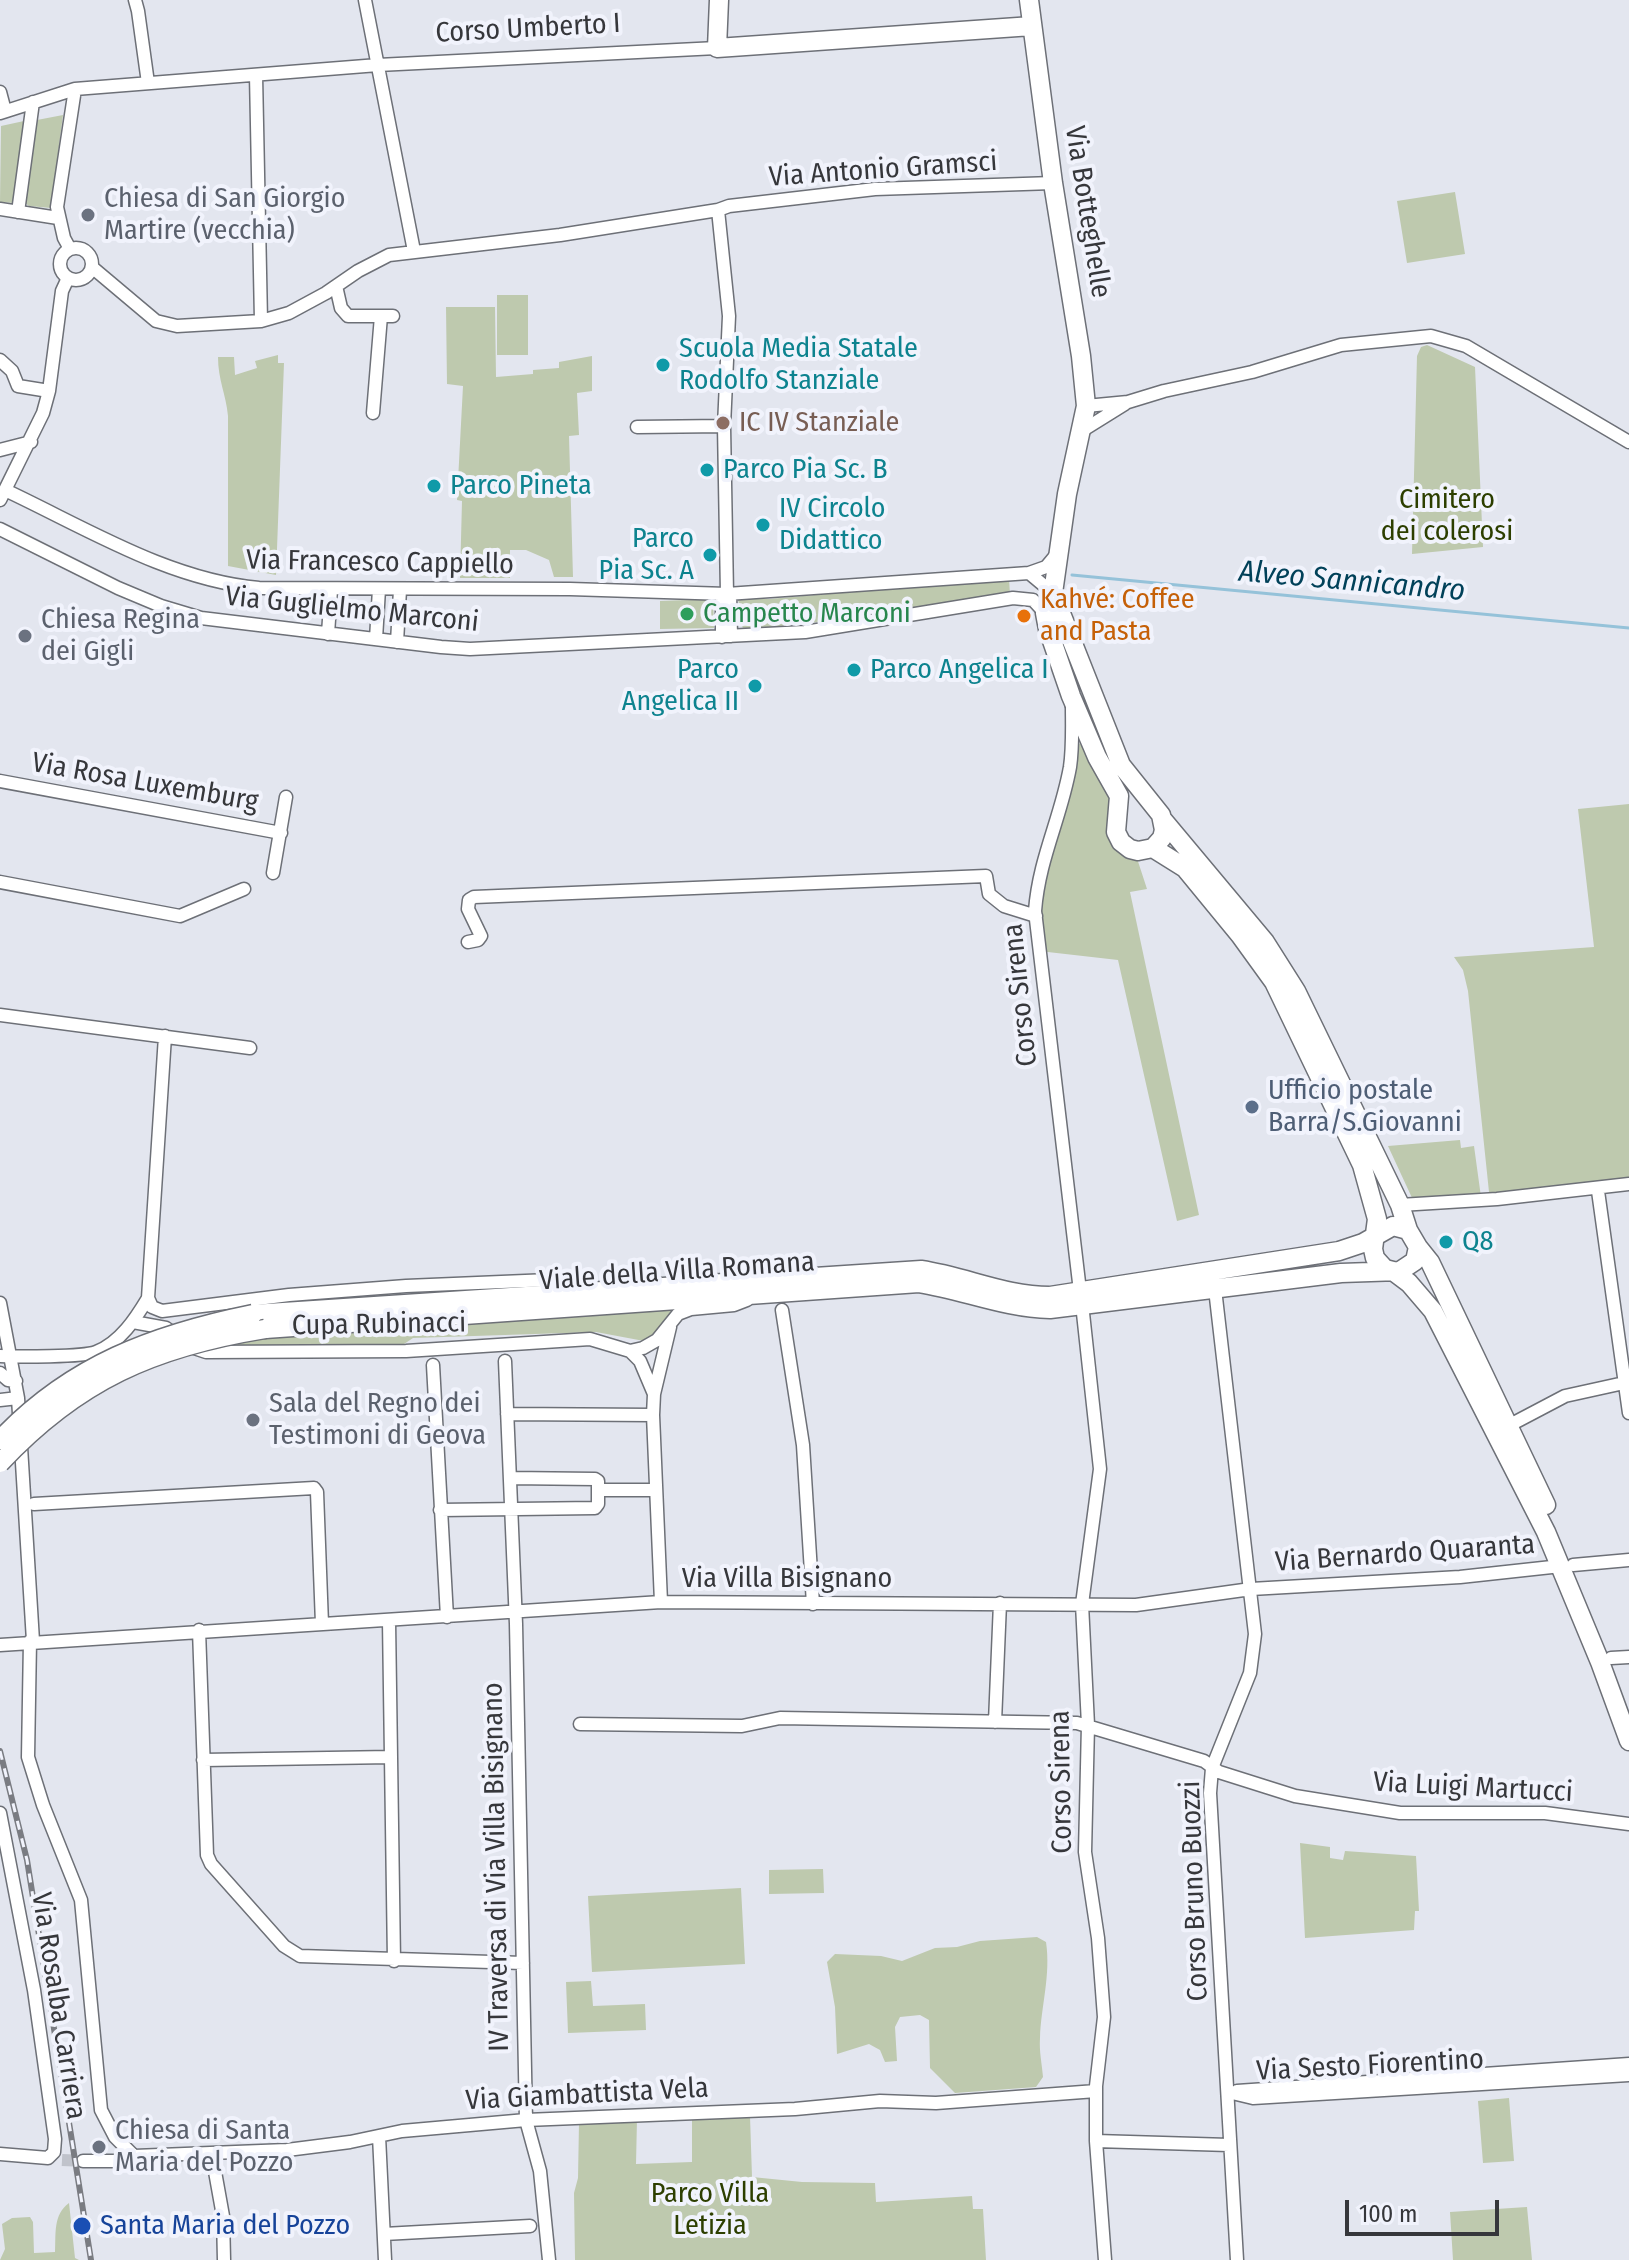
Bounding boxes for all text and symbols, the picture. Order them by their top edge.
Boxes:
street label: Corso Umberto I [435,7,621,51]
street label: Via Botteghelle [1057,124,1117,300]
street label: Via Antonio Gramsci [768,145,998,195]
place label: Chiesa di San Giorgio Martire (vecchia) [104,182,345,248]
marker: Chiesa di San Giorgio Martire (vecchia) [79,206,97,224]
place label: Scuola Media Statale Rodolfo Stanziale [679,332,918,398]
marker: Scuola Media Statale Rodolfo Stanziale [654,356,672,374]
place label: IC IV Stanziale [739,406,899,440]
marker: IC IV Stanziale [714,414,732,432]
place label: Parco Pia Sc. B [723,453,888,487]
marker: Parco Pia Sc. B [698,461,716,479]
place label: Parco Pineta [450,469,592,503]
marker: Parco Pineta [425,477,443,495]
park label: Cimitero dei colerosi [1381,483,1513,549]
place label: IV Circolo Didattico [779,492,886,558]
marker: IV Circolo Didattico [754,516,772,534]
place label: Parco Pia Sc. A [599,522,694,588]
street label: Via Francesco Cappiello [246,544,514,582]
marker: Parco Pia Sc. A [701,546,719,564]
water label: Alveo Sannicandro [1237,554,1467,610]
street label: Via Guglielmo Marconi [224,580,480,640]
place label: Kahvé: Coffee and Pasta [1040,583,1195,649]
place label: Campetto Marconi [703,597,911,631]
place label: Chiesa Regina dei Gigli [41,603,200,669]
marker: Campetto Marconi [678,605,696,623]
marker: Kahvé: Coffee and Pasta [1015,607,1033,625]
marker: Chiesa Regina dei Gigli [16,627,34,645]
place label: Parco Angelica II [622,653,739,719]
place label: Parco Angelica I [870,653,1048,687]
marker: Parco Angelica I [845,661,863,679]
marker: Parco Angelica II [746,677,764,695]
street label: Via Rosa Luxemburg [29,747,261,819]
street label: Corso Sirena [997,922,1045,1068]
place label: Ufficio postale Barra/S.Giovanni [1268,1074,1462,1140]
marker: Ufficio postale Barra/S.Giovanni [1243,1098,1261,1116]
place label: Q8 [1462,1225,1494,1259]
marker: Q8 [1437,1233,1455,1251]
street label: Viale della Villa Romana [538,1246,816,1298]
street label: Cupa Rubinacci [292,1307,466,1343]
place label: Sala del Regno dei Testimoni di Geova [269,1387,486,1453]
marker: Sala del Regno dei Testimoni di Geova [244,1411,262,1429]
street label: Via Bernardo Quaranta [1274,1528,1536,1580]
street label: Via Villa Bisignano [682,1562,892,1596]
street label: IV Traversa di Via Villa Bisignano [477,1682,517,2052]
street label: Corso Sirena [1044,1710,1080,1854]
street label: Via Luigi Martucci [1372,1766,1574,1810]
street label: Corso Bruno Buozzi [1174,1780,1216,2002]
street label: Via Rosalba Carriera [23,1890,93,2122]
street label: Via Sesto Fiorentino [1255,2043,1485,2089]
street label: Via Giambattista Vela [465,2072,709,2118]
place label: Chiesa di Santa Maria del Pozzo [115,2114,294,2180]
marker: Chiesa di Santa Maria del Pozzo [90,2138,108,2156]
park label: Parco Villa Letizia [651,2177,769,2243]
scale bar [1349,2184,1503,2234]
text: 100 m [1359,2200,1417,2228]
place label: Santa Maria del Pozzo [100,2209,350,2243]
marker: Santa Maria del Pozzo [71,2215,93,2237]

